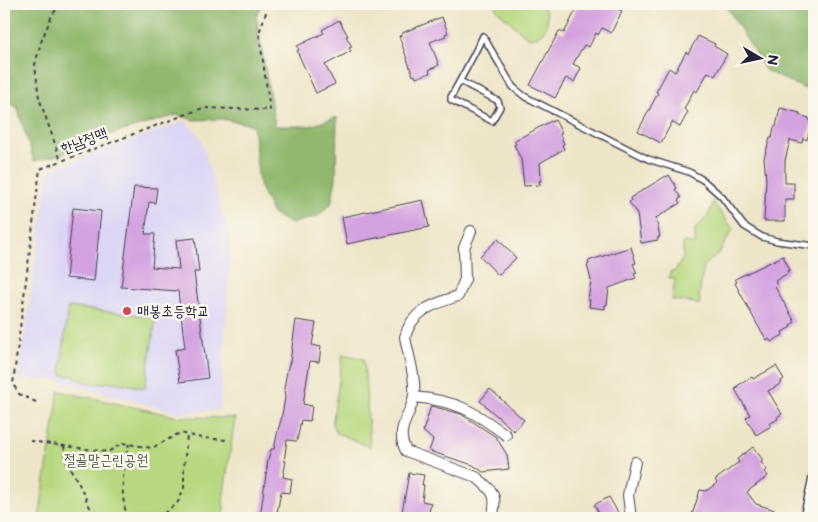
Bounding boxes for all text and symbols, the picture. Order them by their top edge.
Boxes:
north arrow [736,32,786,82]
text: N [763,53,782,66]
street label: 한남정맥 [58,123,110,159]
place label: 매봉초등학교 [137,302,209,321]
marker: 매봉초등학교 [121,305,133,317]
park label: 절골말근린공원 [64,451,148,470]

